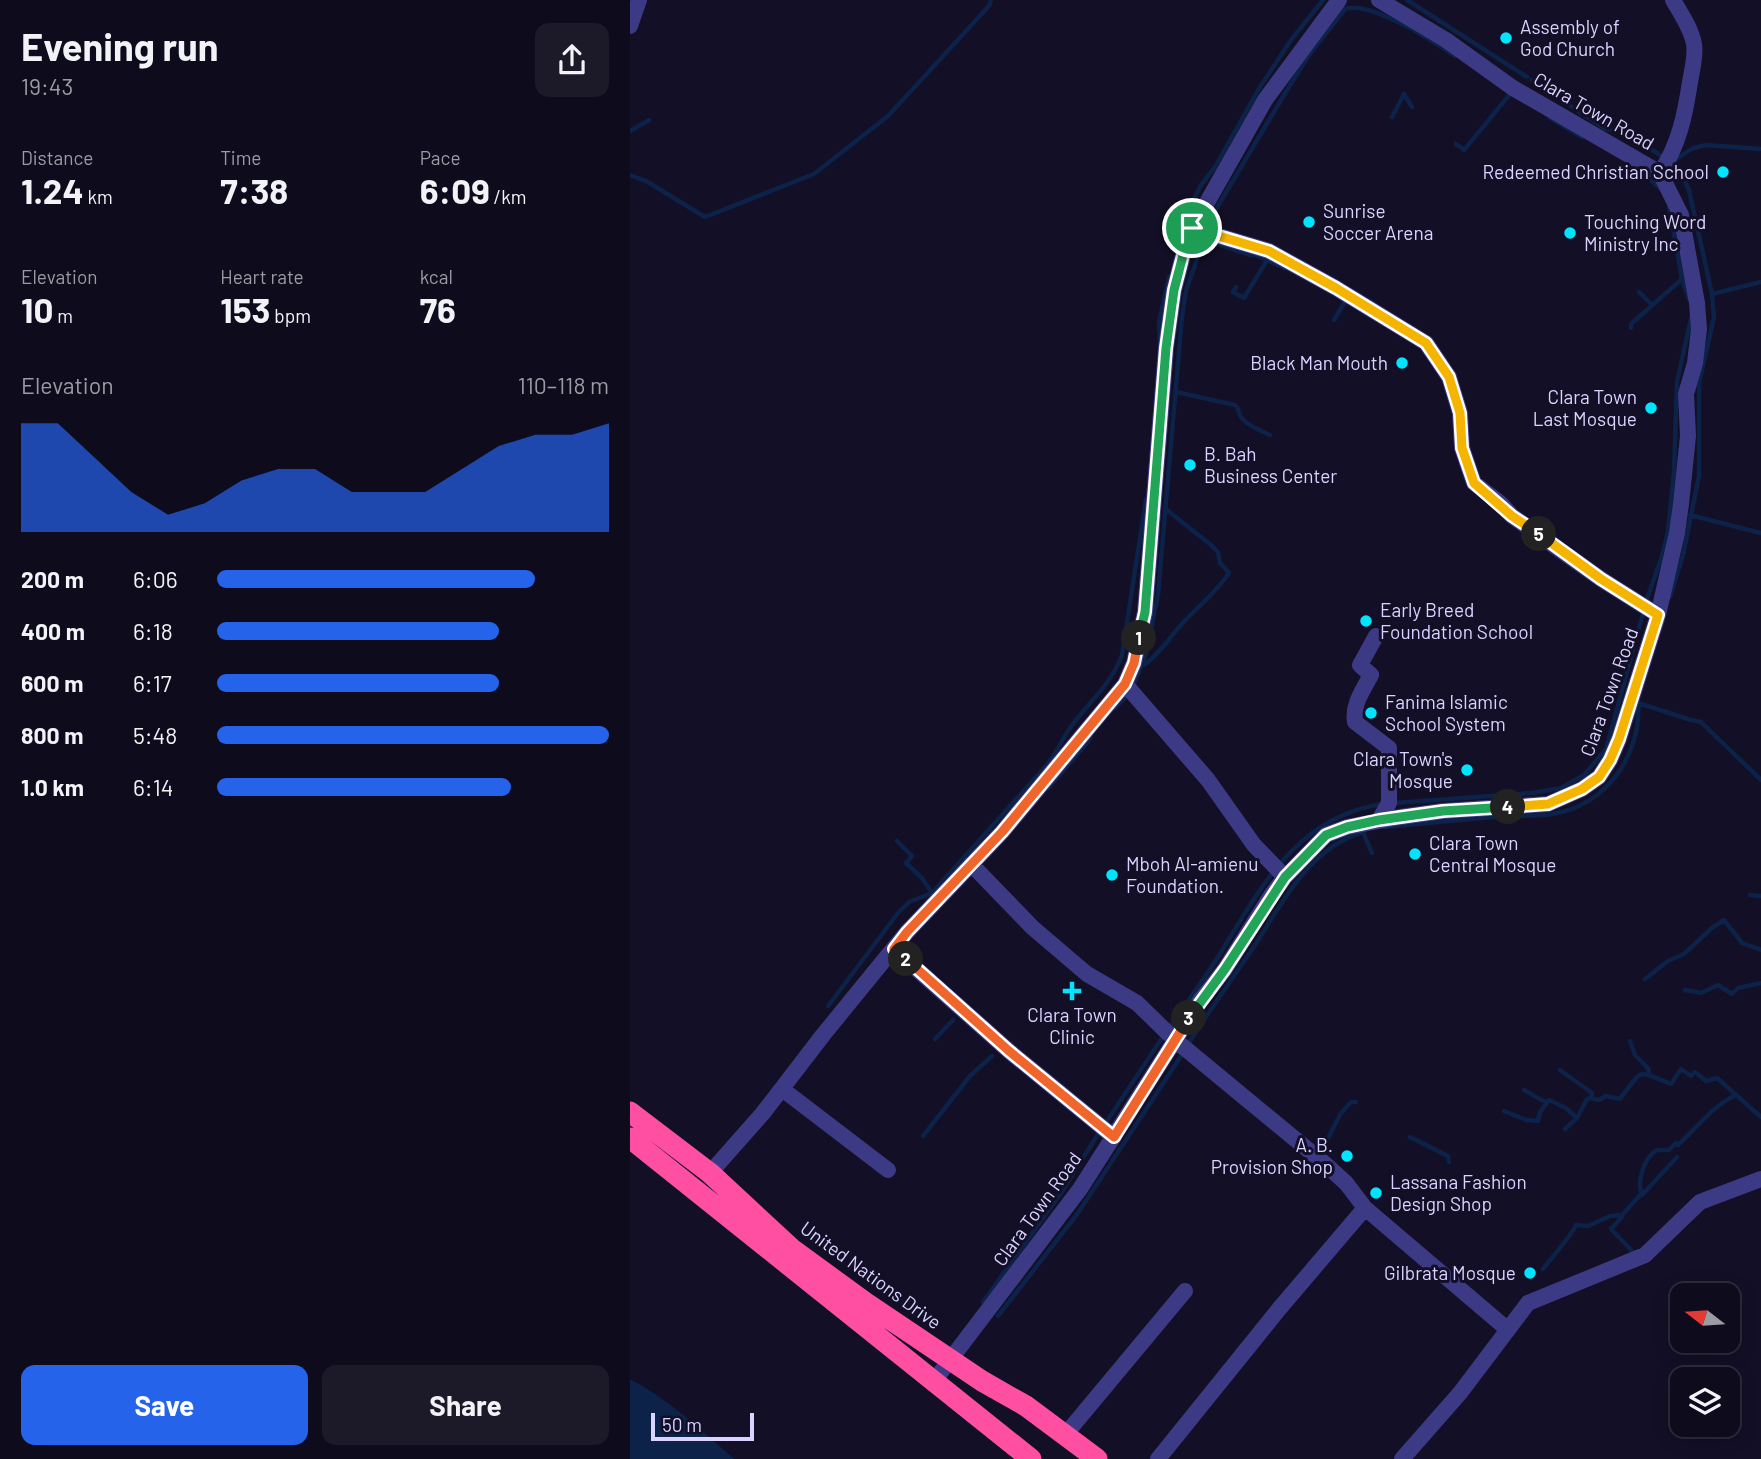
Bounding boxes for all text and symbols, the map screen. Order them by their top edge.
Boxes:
place label: Assembly of God Church [1520,15,1620,60]
text: Evening run [21,23,219,69]
button: share [535,23,609,97]
marker: Assembly of God Church [1498,30,1514,46]
street label: Clara Town Road [1530,67,1659,154]
text: 19:43 [21,72,73,100]
text: Distance [21,146,93,169]
text: Time [220,146,261,169]
text: Pace [420,146,461,169]
place label: Redeemed Christian School [1482,160,1709,183]
marker: Redeemed Christian School [1715,164,1731,180]
text: 1.24 [21,169,84,211]
text: 7:38 [220,169,288,211]
text: 6:09 [420,169,490,211]
text: km [84,185,113,208]
text: /km [490,185,526,208]
pin [1162,198,1222,258]
place label: Sunrise Soccer Arena [1323,199,1433,244]
icon: arrive [1173,209,1211,247]
place label: Touching Word Ministry Inc [1584,210,1707,255]
marker: Sunrise Soccer Arena [1301,214,1317,230]
marker: Touching Word Ministry Inc [1562,225,1578,241]
text: Elevation [21,265,98,288]
text: Heart rate [220,265,304,288]
text: kcal [420,265,453,288]
text: 10 [21,288,53,330]
text: 153 [220,288,270,330]
text: 76 [420,288,456,330]
text: m [53,304,73,327]
text: bpm [270,304,311,327]
place label: Black Man Mouth [1250,351,1388,374]
marker: Black Man Mouth [1394,355,1410,371]
text: Elevation [21,371,114,399]
text: 110–118 m [518,371,609,399]
place label: Clara Town Last Mosque [1533,385,1637,430]
marker: Clara Town Last Mosque [1643,400,1659,416]
place label: B. Bah Business Center [1204,442,1337,487]
marker: B. Bah Business Center [1182,457,1198,473]
pin: 5 [1522,516,1556,552]
text: 5 [1533,522,1544,545]
text: 200 m [21,565,84,593]
text: 6:06 [133,565,177,593]
place label: Early Breed Foundation School [1380,598,1533,643]
marker: Early Breed Foundation School [1358,613,1374,629]
text: 400 m [21,617,85,645]
text: 6:18 [133,617,173,645]
pin: 1 [1121,620,1156,656]
street label: Clara Town Road [1575,624,1642,759]
text: 1 [1135,626,1142,649]
text: 600 m [21,669,83,697]
text: 6:17 [133,669,172,697]
place label: Fanima Islamic School System [1385,690,1508,735]
marker: Fanima Islamic School System [1363,705,1379,721]
text: 800 m [21,721,83,749]
text: 5:48 [133,721,177,749]
place label: Clara Town's Mosque [1353,747,1453,792]
marker: Clara Town's Mosque [1459,762,1475,778]
text: 1.0 km [21,773,84,801]
text: 6:14 [133,773,173,801]
pin: 4 [1490,790,1526,824]
text: 4 [1502,795,1513,818]
place label: Clara Town Central Mosque [1429,831,1556,876]
marker: Clara Town Central Mosque [1407,846,1423,862]
place label: Mboh Al-amienu Foundation. [1126,852,1258,897]
marker: Mboh Al-amienu Foundation. [1104,867,1120,883]
pin: 2 [888,942,924,976]
text: 2 [900,947,911,970]
marker: Clara Town Clinic [1062,981,1082,1001]
pin: 3 [1172,1000,1206,1036]
place label: Clara Town Clinic [1027,1003,1117,1048]
text: 3 [1183,1006,1194,1029]
place label: A. B. Provision Shop [1211,1133,1333,1178]
street label: Clara Town Road [988,1147,1086,1270]
marker: A. B. Provision Shop [1339,1148,1355,1164]
place label: Lassana Fashion Design Shop [1390,1170,1527,1215]
marker: Lassana Fashion Design Shop [1368,1185,1384,1201]
street label: United Nations Drive [796,1216,946,1333]
place label: Gilbrata Mosque [1384,1261,1516,1284]
marker: Gilbrata Mosque [1522,1265,1538,1281]
north arrow [1670,1283,1740,1353]
map controls [1670,1283,1740,1437]
button: Save [21,1365,308,1445]
button: Share [322,1365,609,1445]
button: layers [1670,1367,1740,1437]
scale bar [651,1410,754,1442]
text: 50 m [662,1413,702,1436]

